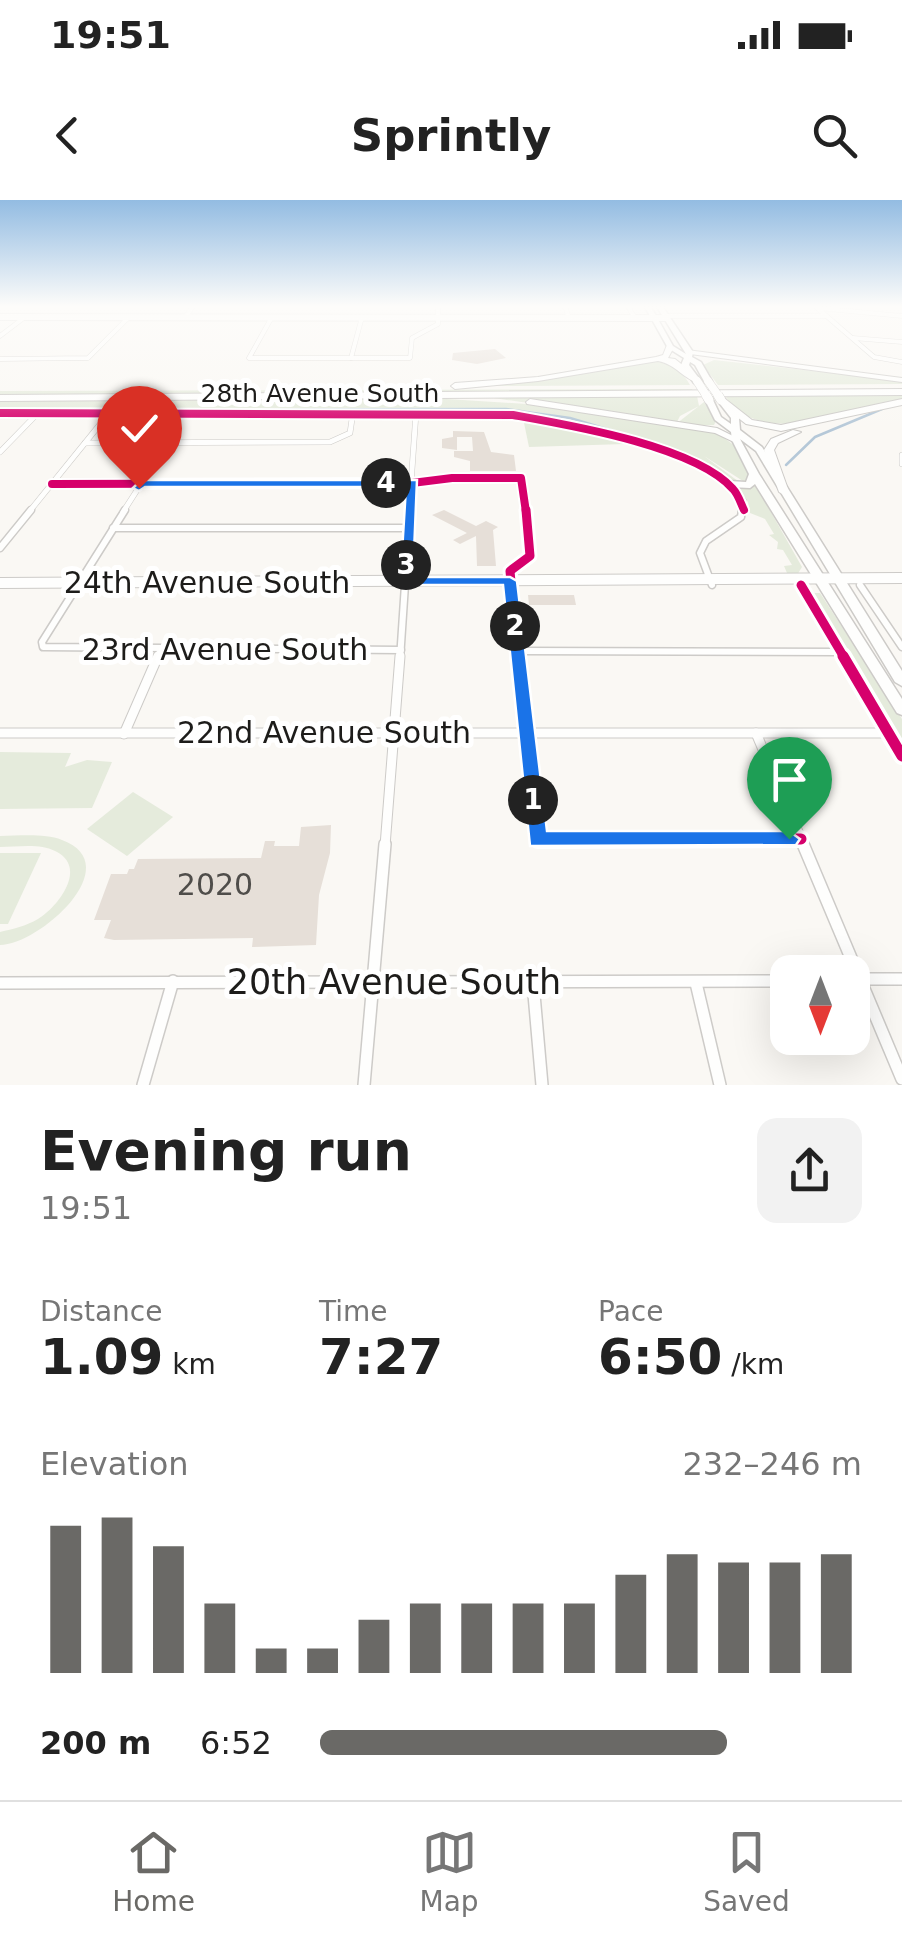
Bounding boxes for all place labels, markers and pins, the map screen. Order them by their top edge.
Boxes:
pin [97,386,182,489]
pin: 4 [361,458,411,508]
pin: 3 [381,540,431,590]
pin: 2 [490,601,540,651]
pin [747,737,832,840]
pin: 1 [508,775,558,825]

